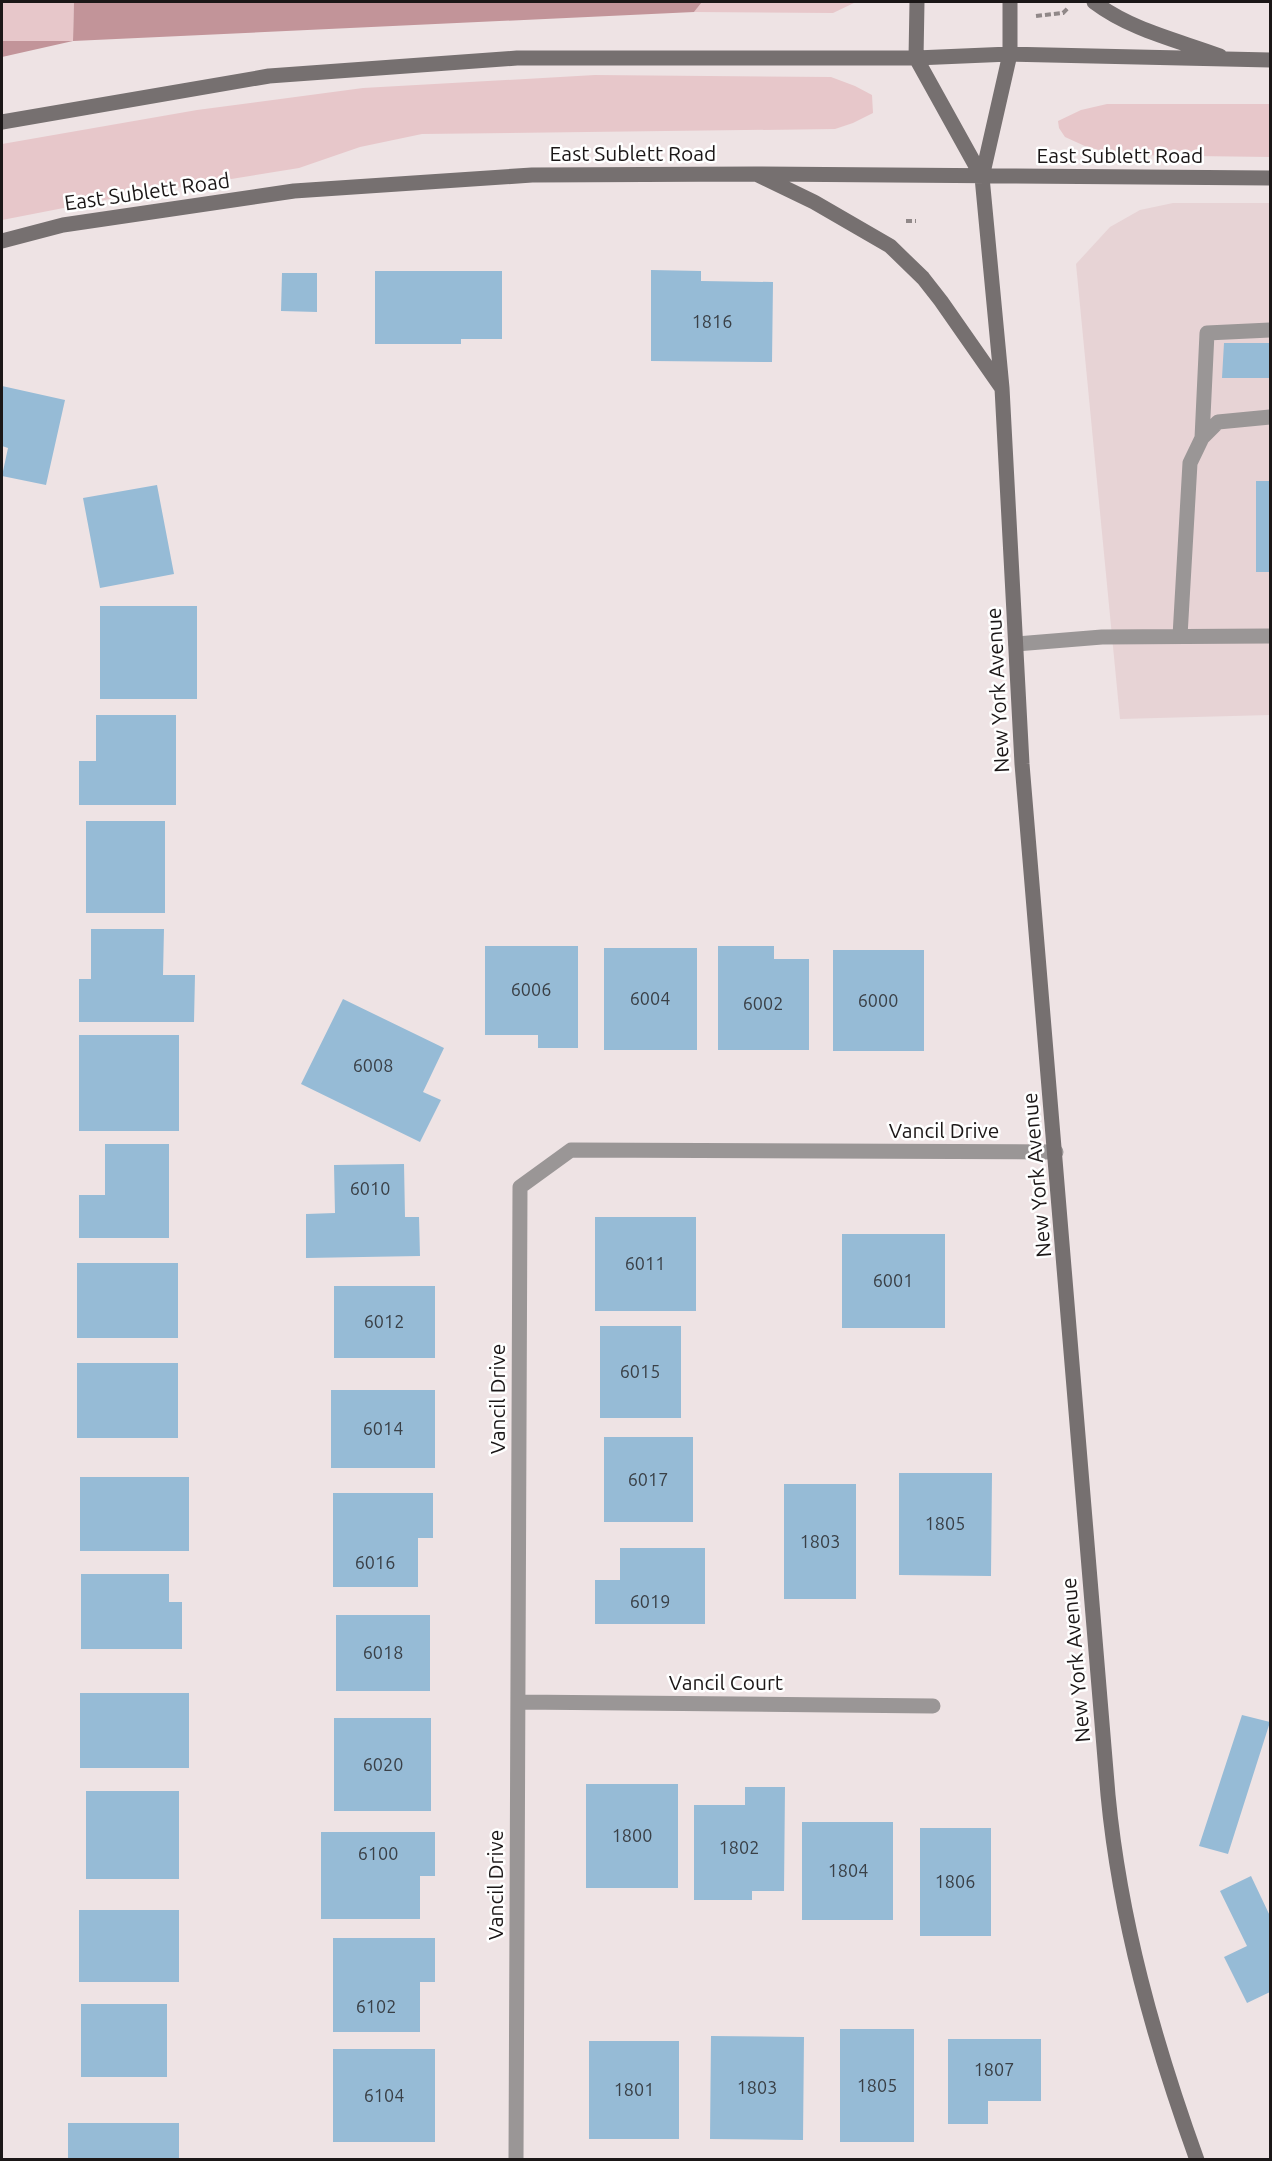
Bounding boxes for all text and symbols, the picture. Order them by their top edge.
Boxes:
street label: East Sublett Road [550,141,716,165]
street label: East Sublett Road [1037,143,1203,167]
street label: East Sublett Road [63,168,231,215]
house number: 1816 [692,311,732,331]
street label: New York Avenue [981,607,1013,773]
house number: 6006 [511,979,551,999]
house number: 6004 [630,988,670,1008]
house number: 6000 [858,990,898,1010]
house number: 6002 [743,993,783,1013]
house number: 6008 [353,1055,393,1075]
street label: New York Avenue [1017,1092,1055,1258]
street label: Vancil Drive [889,1118,999,1142]
house number: 6010 [350,1178,390,1198]
house number: 6011 [625,1253,665,1273]
house number: 6001 [873,1270,913,1290]
house number: 6012 [364,1311,404,1331]
street label: Vancil Drive [485,1344,509,1454]
house number: 6015 [620,1361,660,1381]
house number: 6014 [363,1418,403,1438]
house number: 6017 [628,1469,668,1489]
house number: 1805 [925,1513,965,1533]
house number: 1803 [800,1531,840,1551]
house number: 6016 [355,1552,395,1572]
street label: New York Avenue [1056,1577,1094,1743]
house number: 6019 [630,1591,670,1611]
house number: 6018 [363,1642,403,1662]
street label: Vancil Court [669,1670,783,1694]
house number: 6020 [363,1754,403,1774]
house number: 1800 [612,1825,652,1845]
street label: Vancil Drive [483,1830,507,1940]
house number: 1802 [719,1837,759,1857]
house number: 6100 [358,1843,398,1863]
house number: 1804 [828,1860,868,1880]
house number: 1806 [935,1871,975,1891]
house number: 6102 [356,1996,396,2016]
house number: 1807 [974,2059,1014,2079]
house number: 1805 [857,2075,897,2095]
house number: 1803 [737,2077,777,2097]
house number: 1801 [614,2079,654,2099]
house number: 6104 [364,2085,404,2105]

